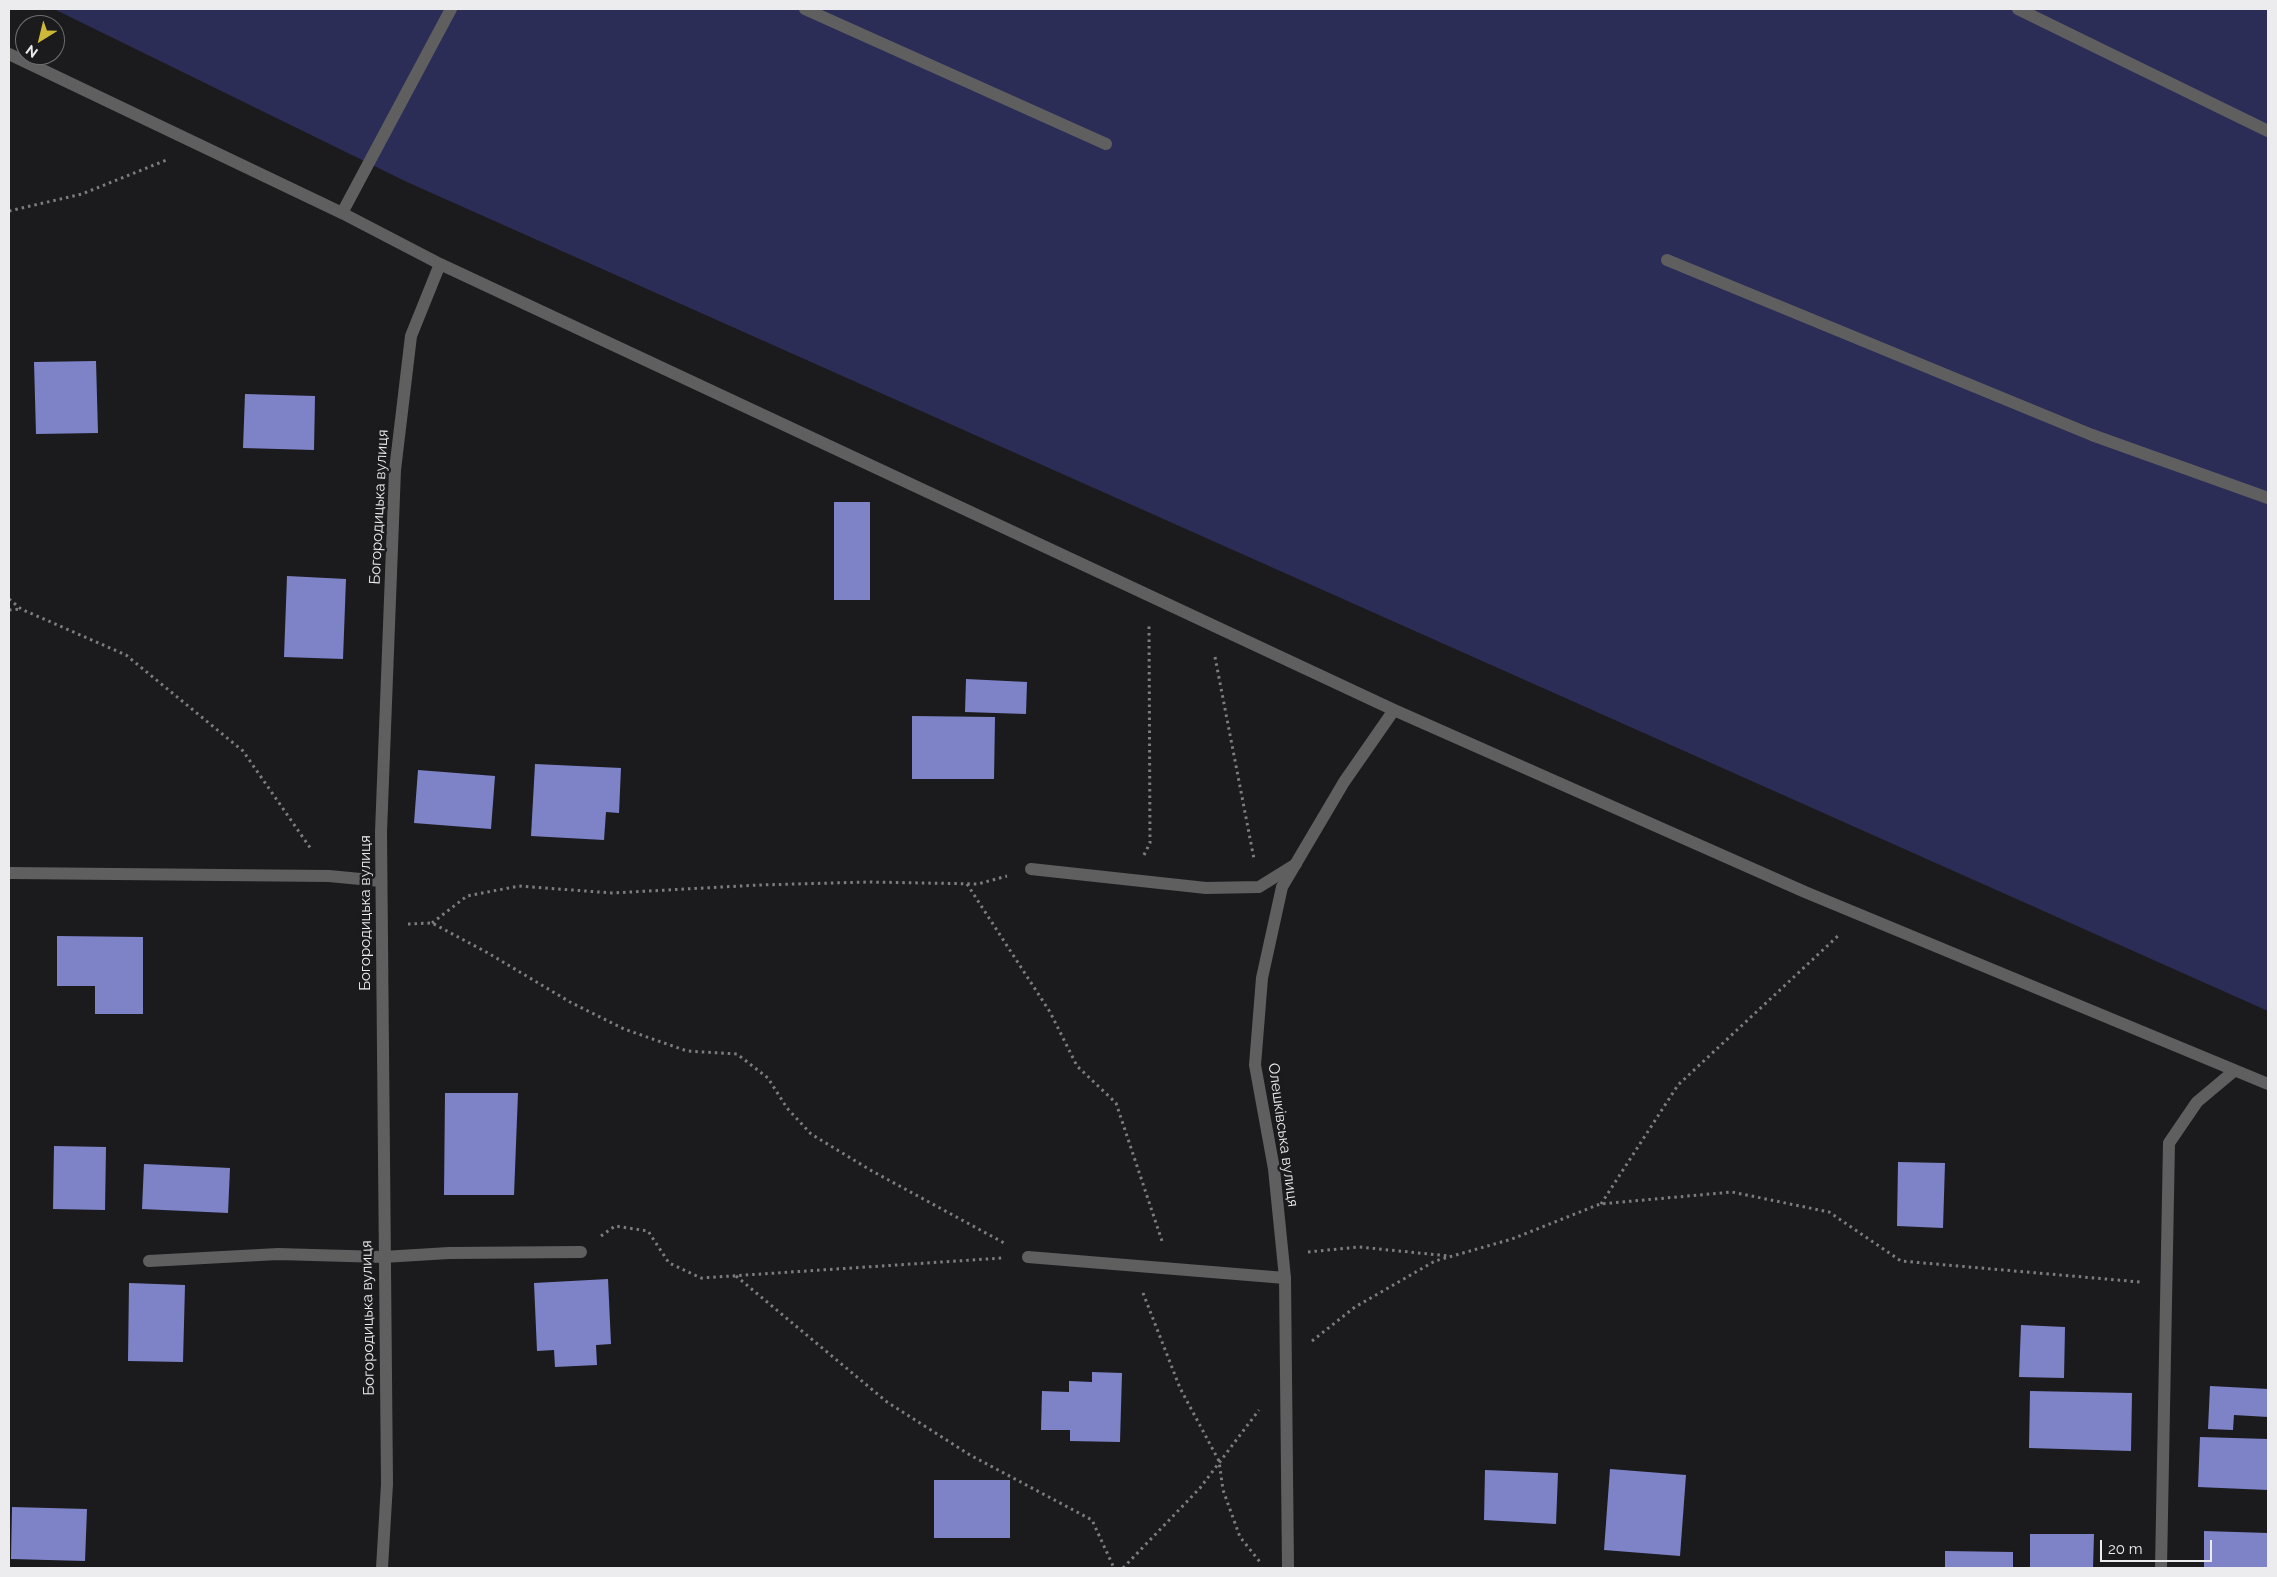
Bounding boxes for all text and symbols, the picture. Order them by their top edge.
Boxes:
north arrow [15,15,65,65]
text: N [23,42,41,61]
street label: Богородицька вулиця [366,429,392,585]
street label: Богородицька вулиця [356,835,374,991]
street label: Олешківська вулиця [1264,1062,1302,1208]
street label: Богородицька вулиця [358,1240,378,1396]
scale bar [2102,1530,2214,1562]
text: 20 m [2108,1540,2143,1558]

